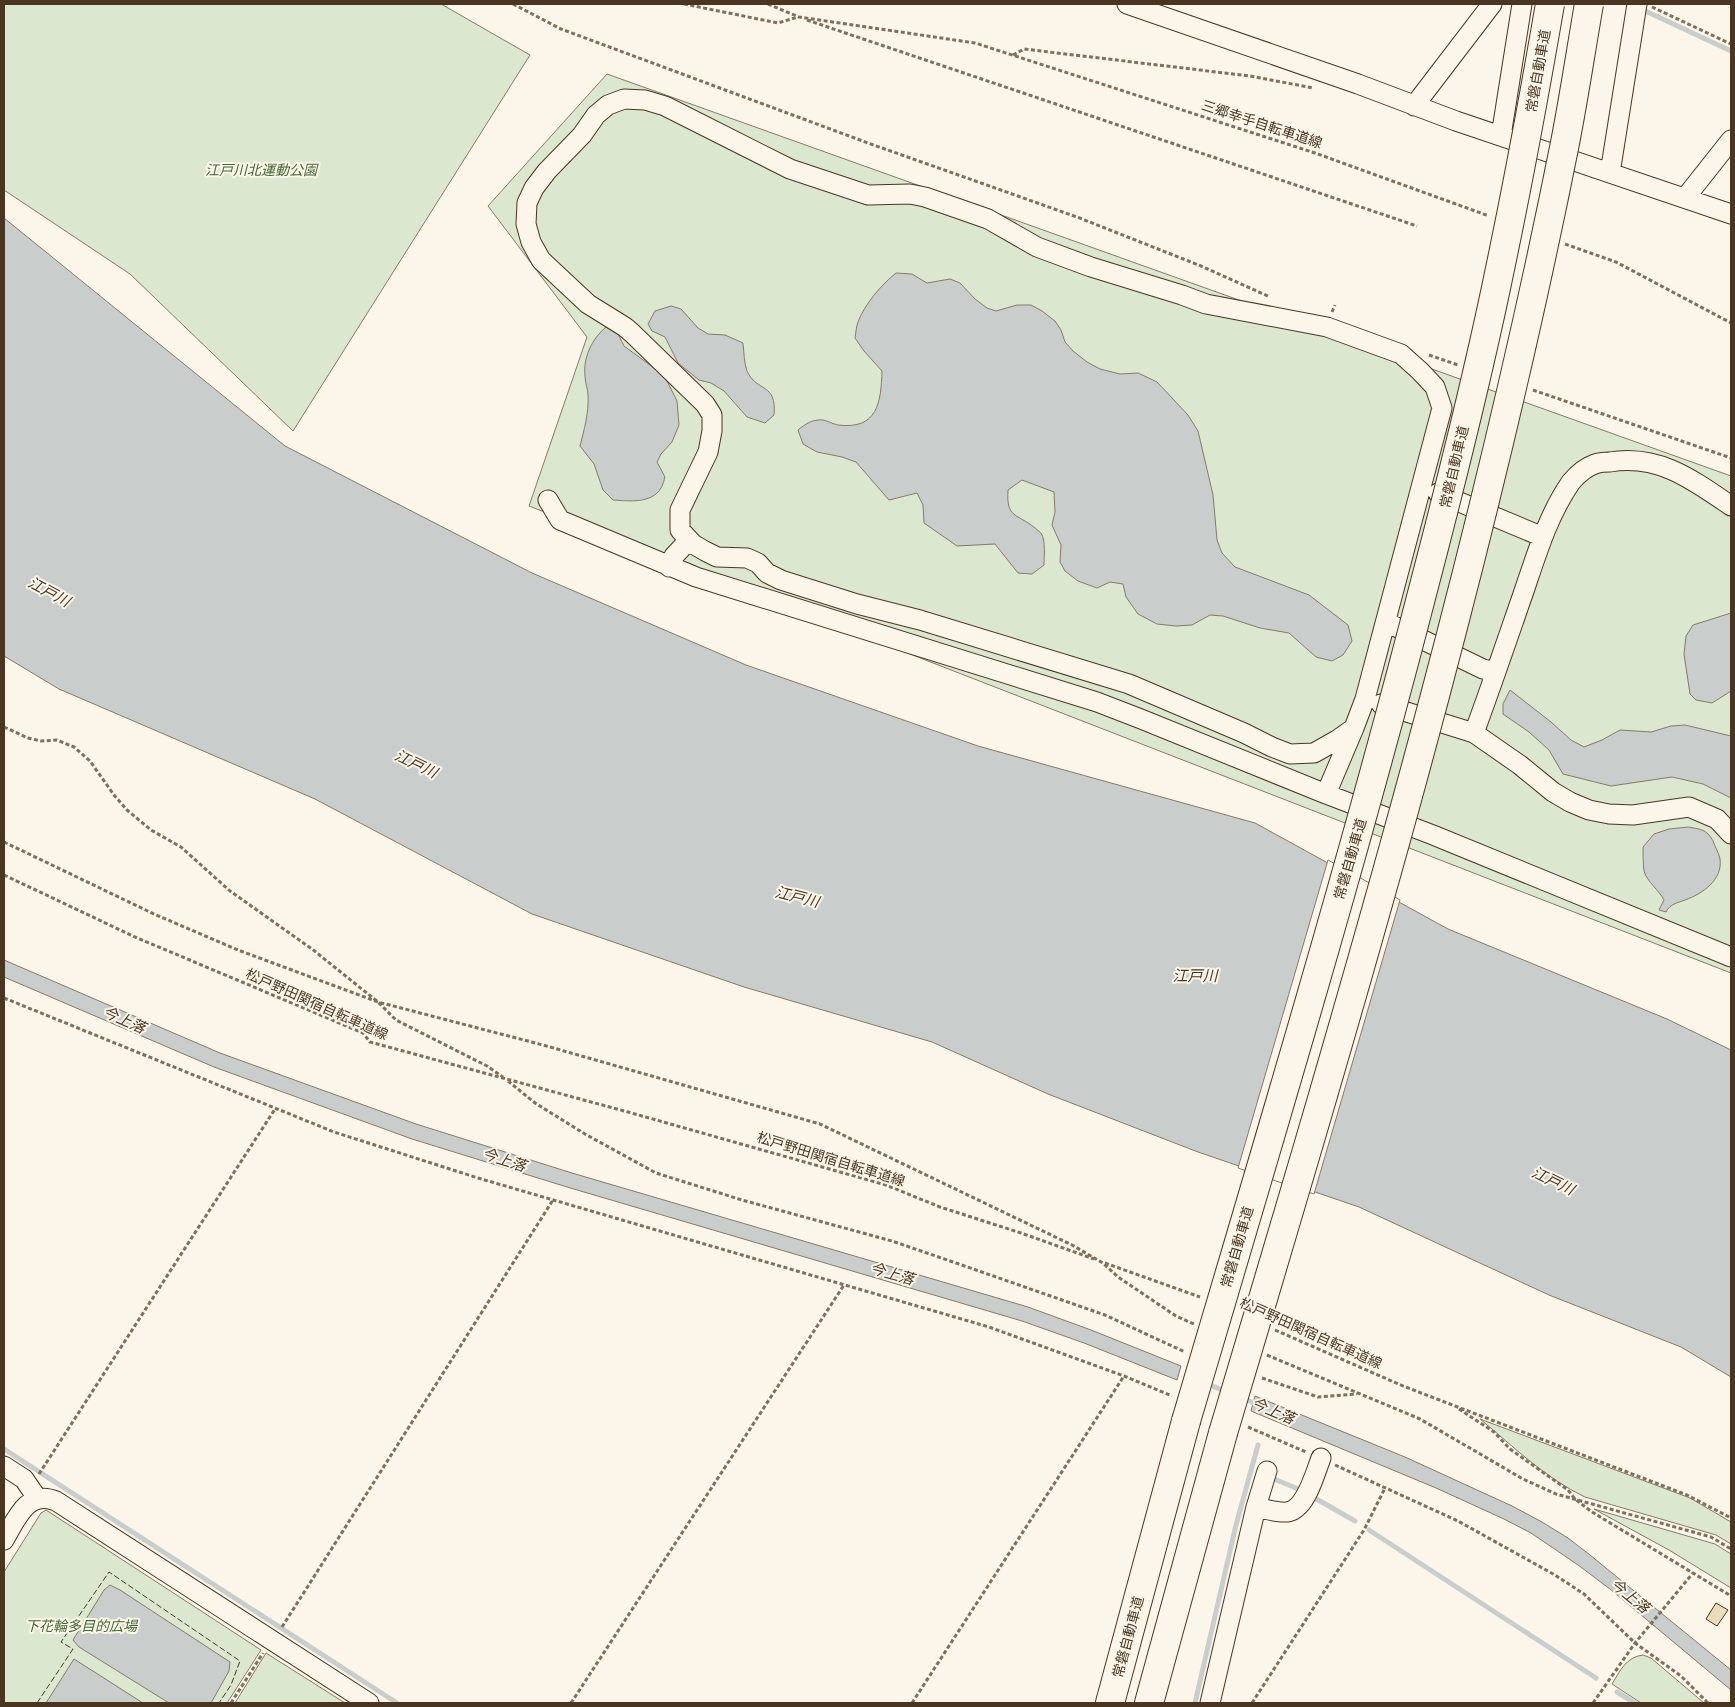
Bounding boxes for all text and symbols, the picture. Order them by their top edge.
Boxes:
street label: 常磐自動車道 [1522,28,1554,114]
street label: 三郷幸手自転車道線 [1199,96,1325,152]
park label: 江戸川北運動公園 [205,161,319,179]
street label: 常磐自動車道 [1436,424,1472,510]
water label: 江戸川 [25,573,75,611]
water label: 江戸川 [392,745,442,783]
street label: 常磐自動車道 [1330,816,1370,902]
water label: 江戸川 [773,882,823,912]
street label: 松戸野田関宿自転車道線 [243,964,391,1044]
water label: 江戸川 [1172,966,1219,985]
water label: 今上落 [100,1002,150,1038]
street label: 松戸野田関宿自転車道線 [755,1128,907,1190]
water label: 今上落 [480,1144,530,1176]
water label: 江戸川 [1529,1162,1579,1200]
street label: 常磐自動車道 [1217,1204,1257,1290]
water label: 今上落 [868,1258,918,1289]
street label: 松戸野田関宿自転車道線 [1237,1293,1385,1373]
water label: 今上落 [1249,1393,1299,1429]
water label: 今上落 [1607,1574,1655,1618]
street label: 常磐自動車道 [1108,1594,1148,1680]
park label: 下花輪多目的広場 [25,1617,139,1635]

